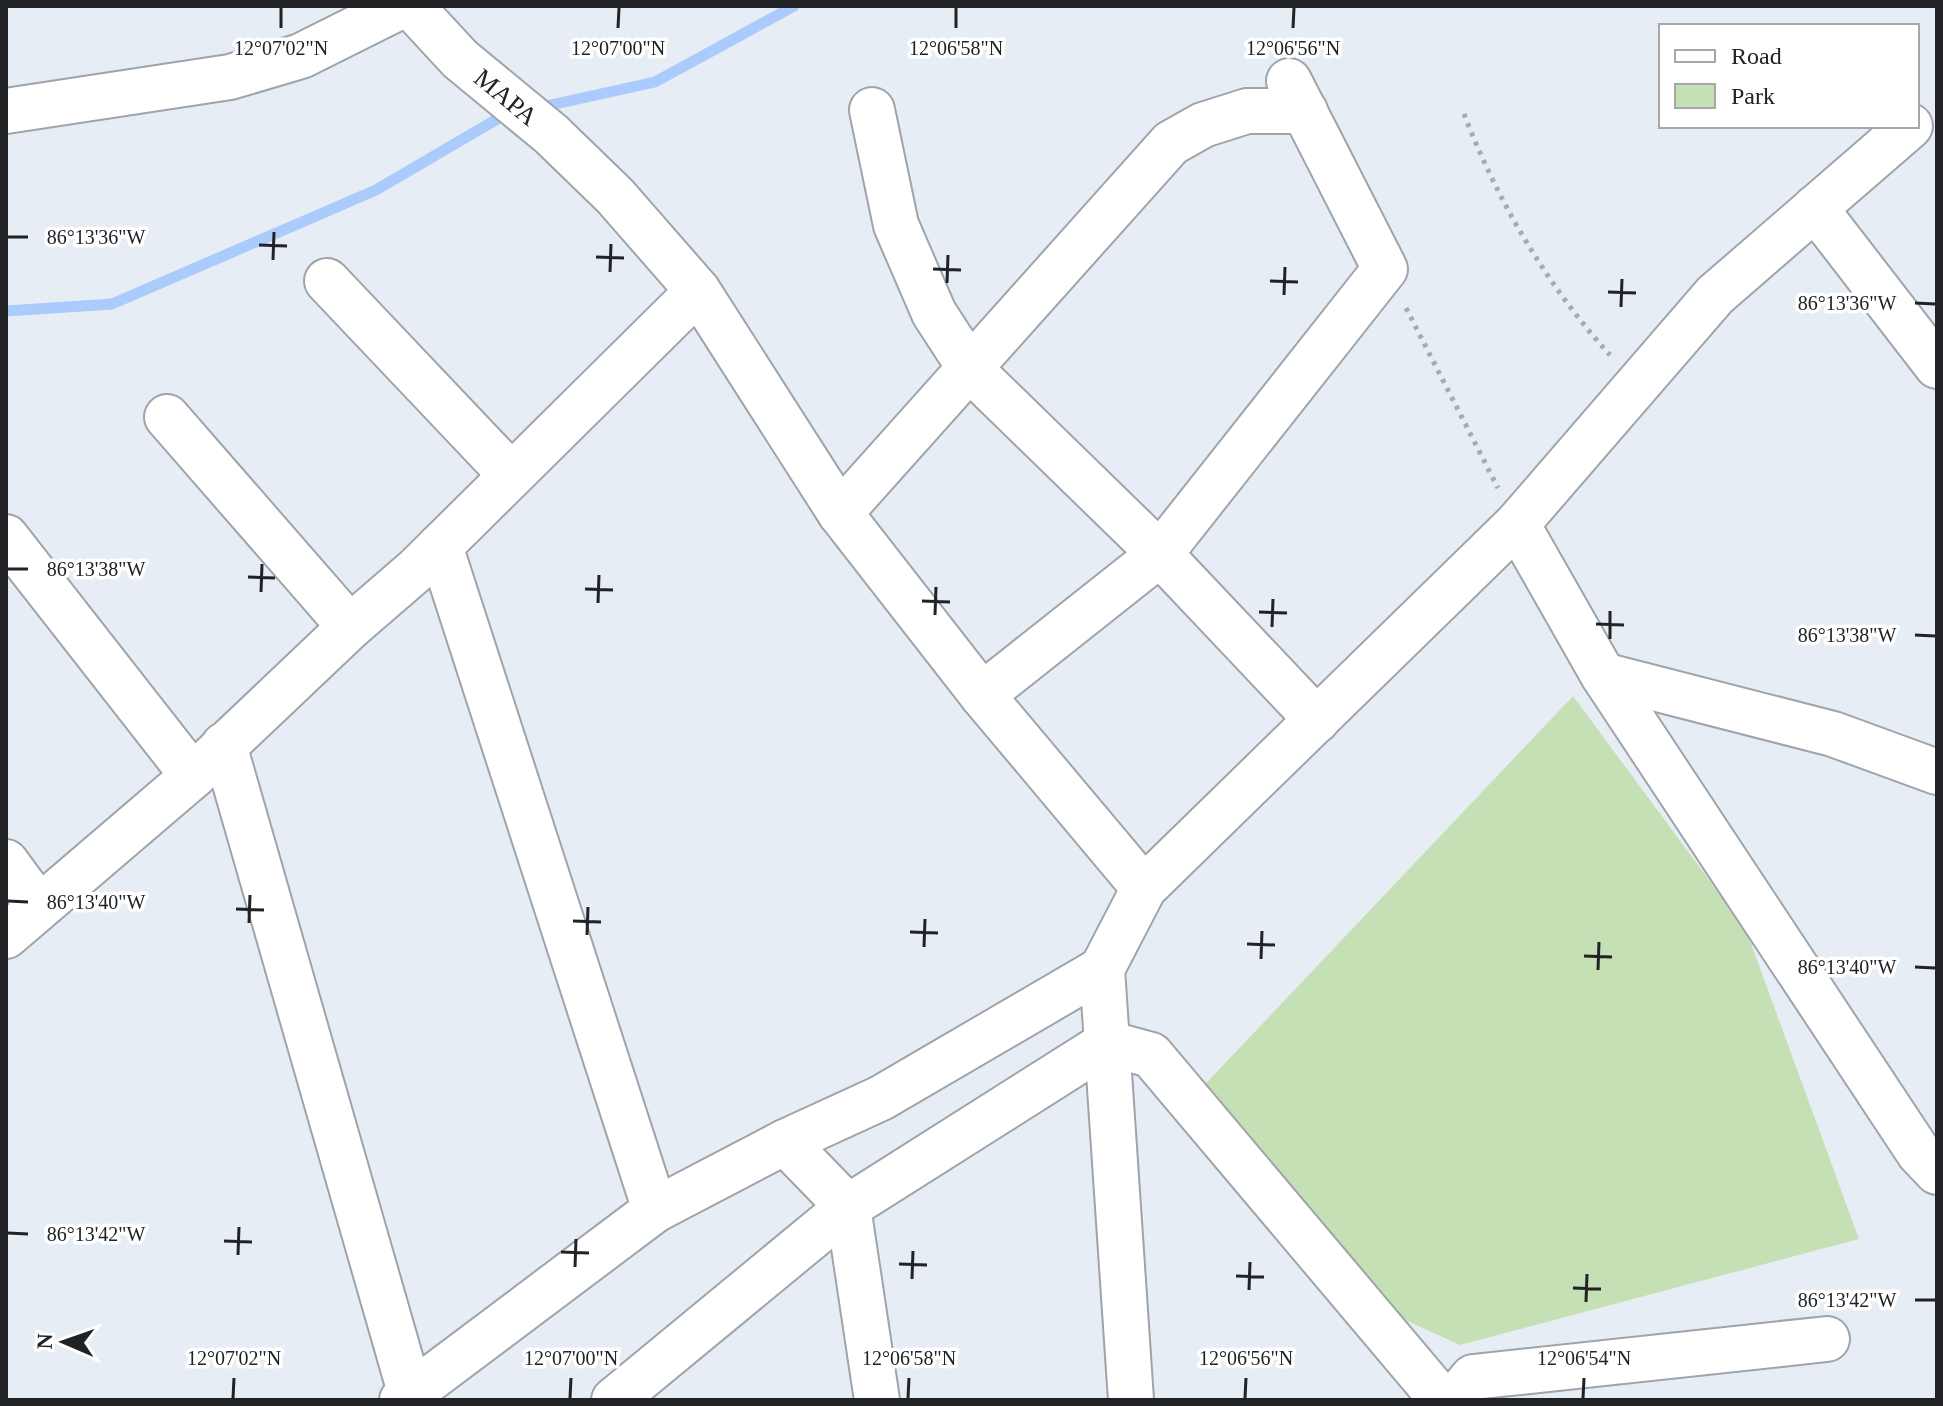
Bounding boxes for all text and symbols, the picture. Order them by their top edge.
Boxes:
legend [1659,24,1919,128]
text: 12°07'02"N [234,37,328,59]
text: 12°07'00"N [571,37,665,59]
text: 12°06'58"N [909,37,1003,59]
text: 12°06'56"N [1246,37,1340,59]
text: Road [1731,43,1782,69]
street label: MAPA [469,63,544,132]
text: Park [1731,83,1775,109]
text: 86°13'36"W [47,226,145,248]
text: 86°13'36"W [1798,292,1896,314]
text: 86°13'38"W [47,558,145,580]
text: 86°13'38"W [1798,624,1896,646]
text: 86°13'40"W [47,891,145,913]
text: 86°13'40"W [1798,956,1896,978]
text: 86°13'42"W [47,1223,145,1245]
text: 86°13'42"W [1798,1289,1896,1311]
north arrow [24,1302,104,1382]
text: N [32,1333,57,1350]
text: 12°07'02"N [187,1347,281,1369]
text: 12°07'00"N [524,1347,618,1369]
text: 12°06'58"N [862,1347,956,1369]
text: 12°06'56"N [1199,1347,1293,1369]
text: 12°06'54"N [1537,1347,1631,1369]

